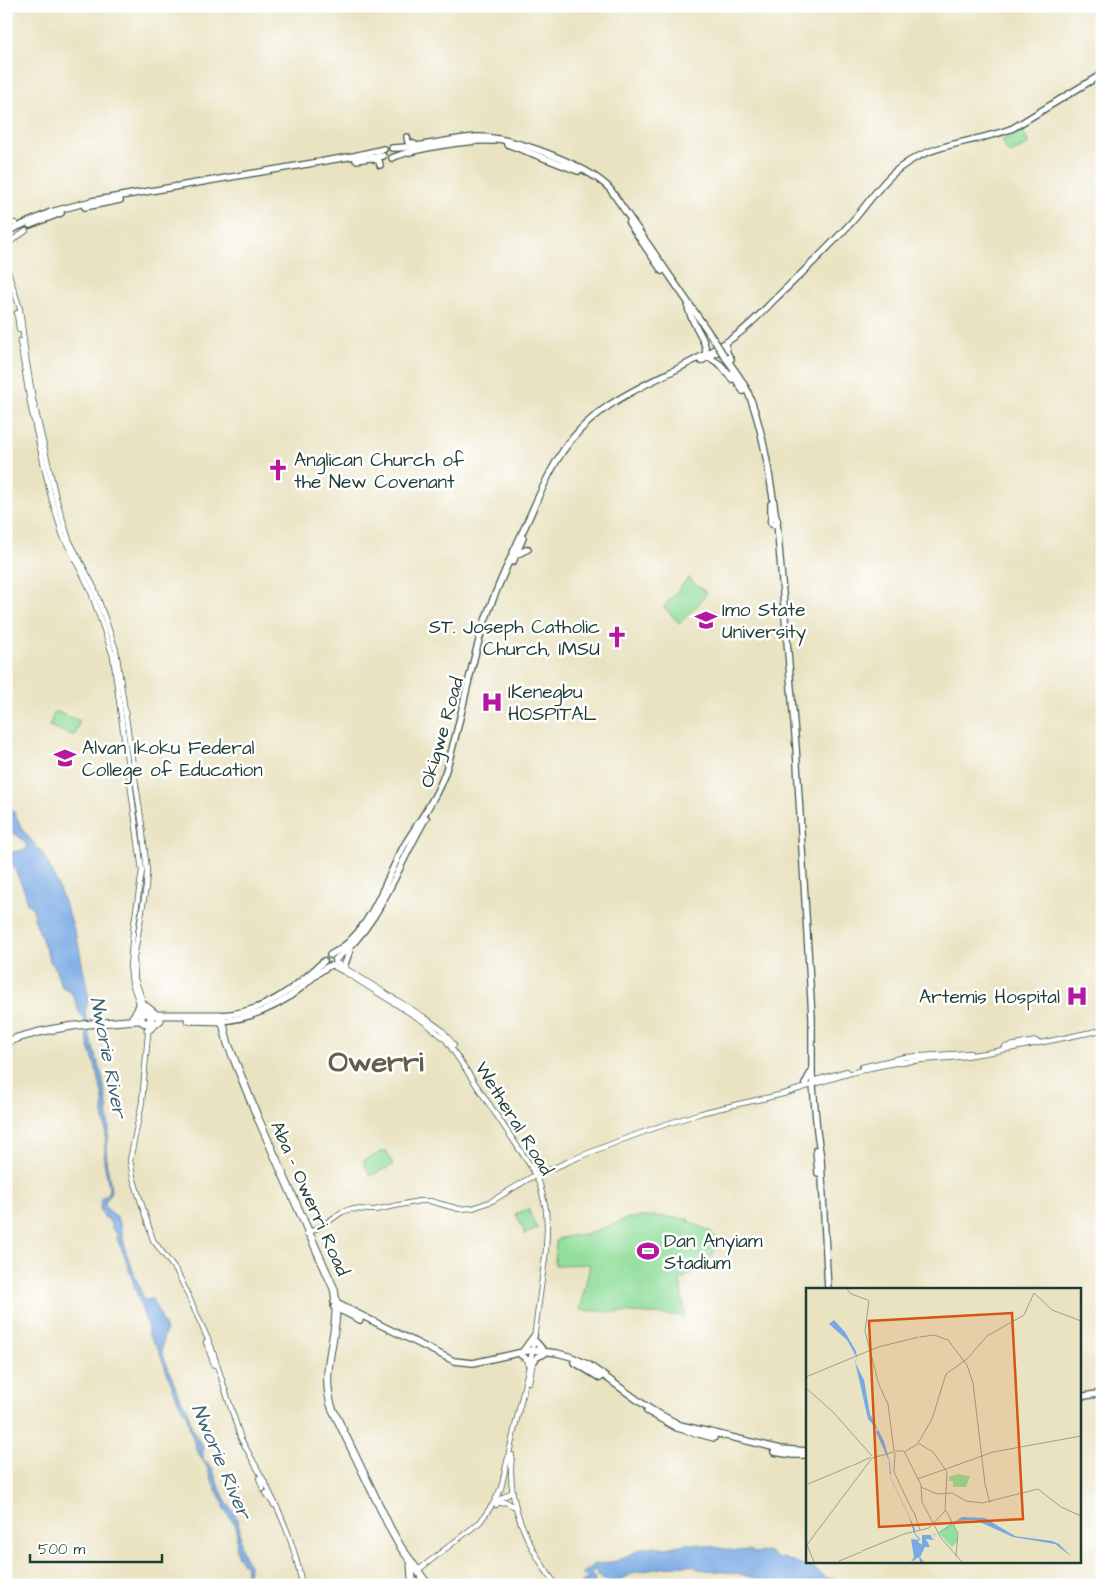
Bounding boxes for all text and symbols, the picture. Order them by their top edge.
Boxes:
place label: Anglican Church of the New Covenant [294,447,465,496]
church icon: Anglican Church of the New Covenant [265,457,291,483]
place label: Imo State University [722,597,807,647]
school or university icon: Imo State University [693,607,719,633]
place label: ST. Joseph Catholic Church, IMSU [429,614,600,663]
church icon: ST. Joseph Catholic Church, IMSU [604,624,630,650]
street label: Okigwe Road [414,674,472,791]
place label: IKenegbu HOSPITAL [508,679,597,728]
hospital icon: IKenegbu HOSPITAL [479,689,505,715]
place label: Alvan Ikoku Federal College of Education [82,735,263,785]
school or university icon: Alvan Ikoku Federal College of Education [52,745,78,771]
hospital icon: Artemis Hospital [1064,983,1090,1009]
place label: Artemis Hospital [919,984,1060,1011]
water label: Nworie River [83,994,134,1122]
district label: Owerri [329,1042,424,1083]
street label: Wetheral Road [468,1057,560,1181]
street label: Aba - Owerri Road [263,1117,356,1281]
place label: Dan Anyiam Stadium [664,1228,763,1277]
sports icon: Dan Anyiam Stadium [635,1238,661,1264]
inset map [806,1288,1080,1564]
water label: Nworie River [184,1400,259,1525]
scale bar [30,1531,162,1563]
text: 500 m [38,1539,86,1560]

